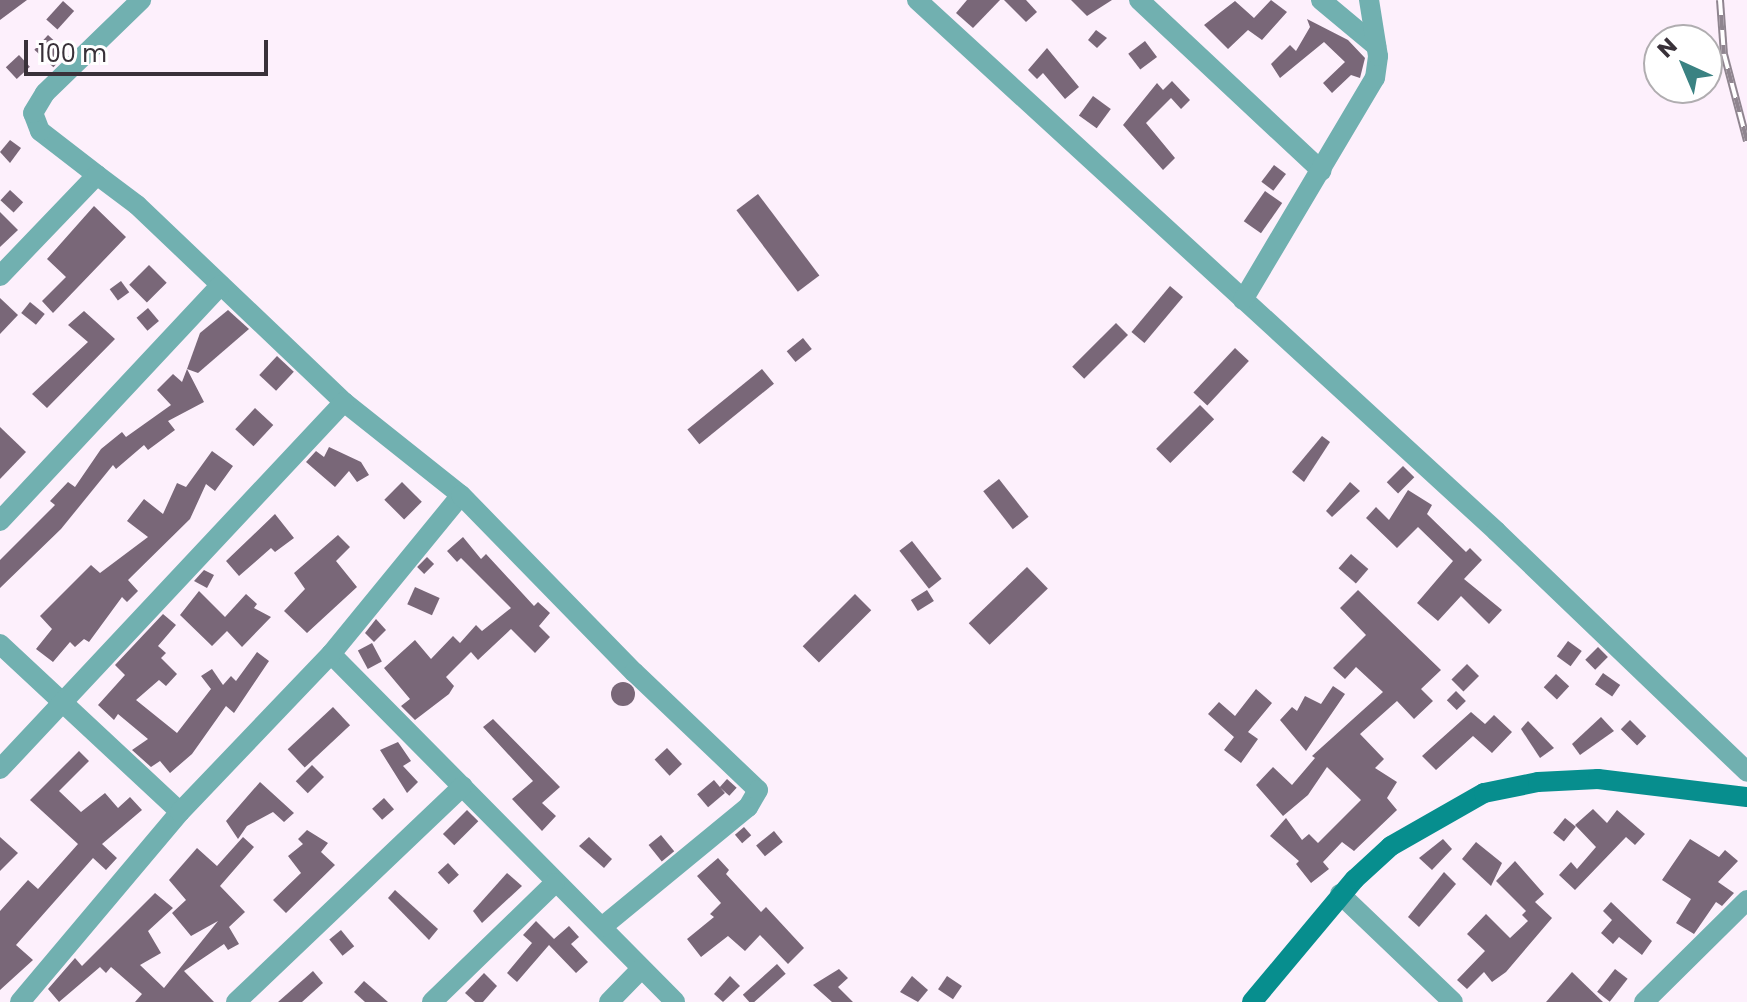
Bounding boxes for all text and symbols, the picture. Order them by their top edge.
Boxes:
scale bar [28,24,272,74]
north arrow [1643,24,1723,104]
text: N [1651,31,1684,65]
text: 100 m [38,37,107,70]

